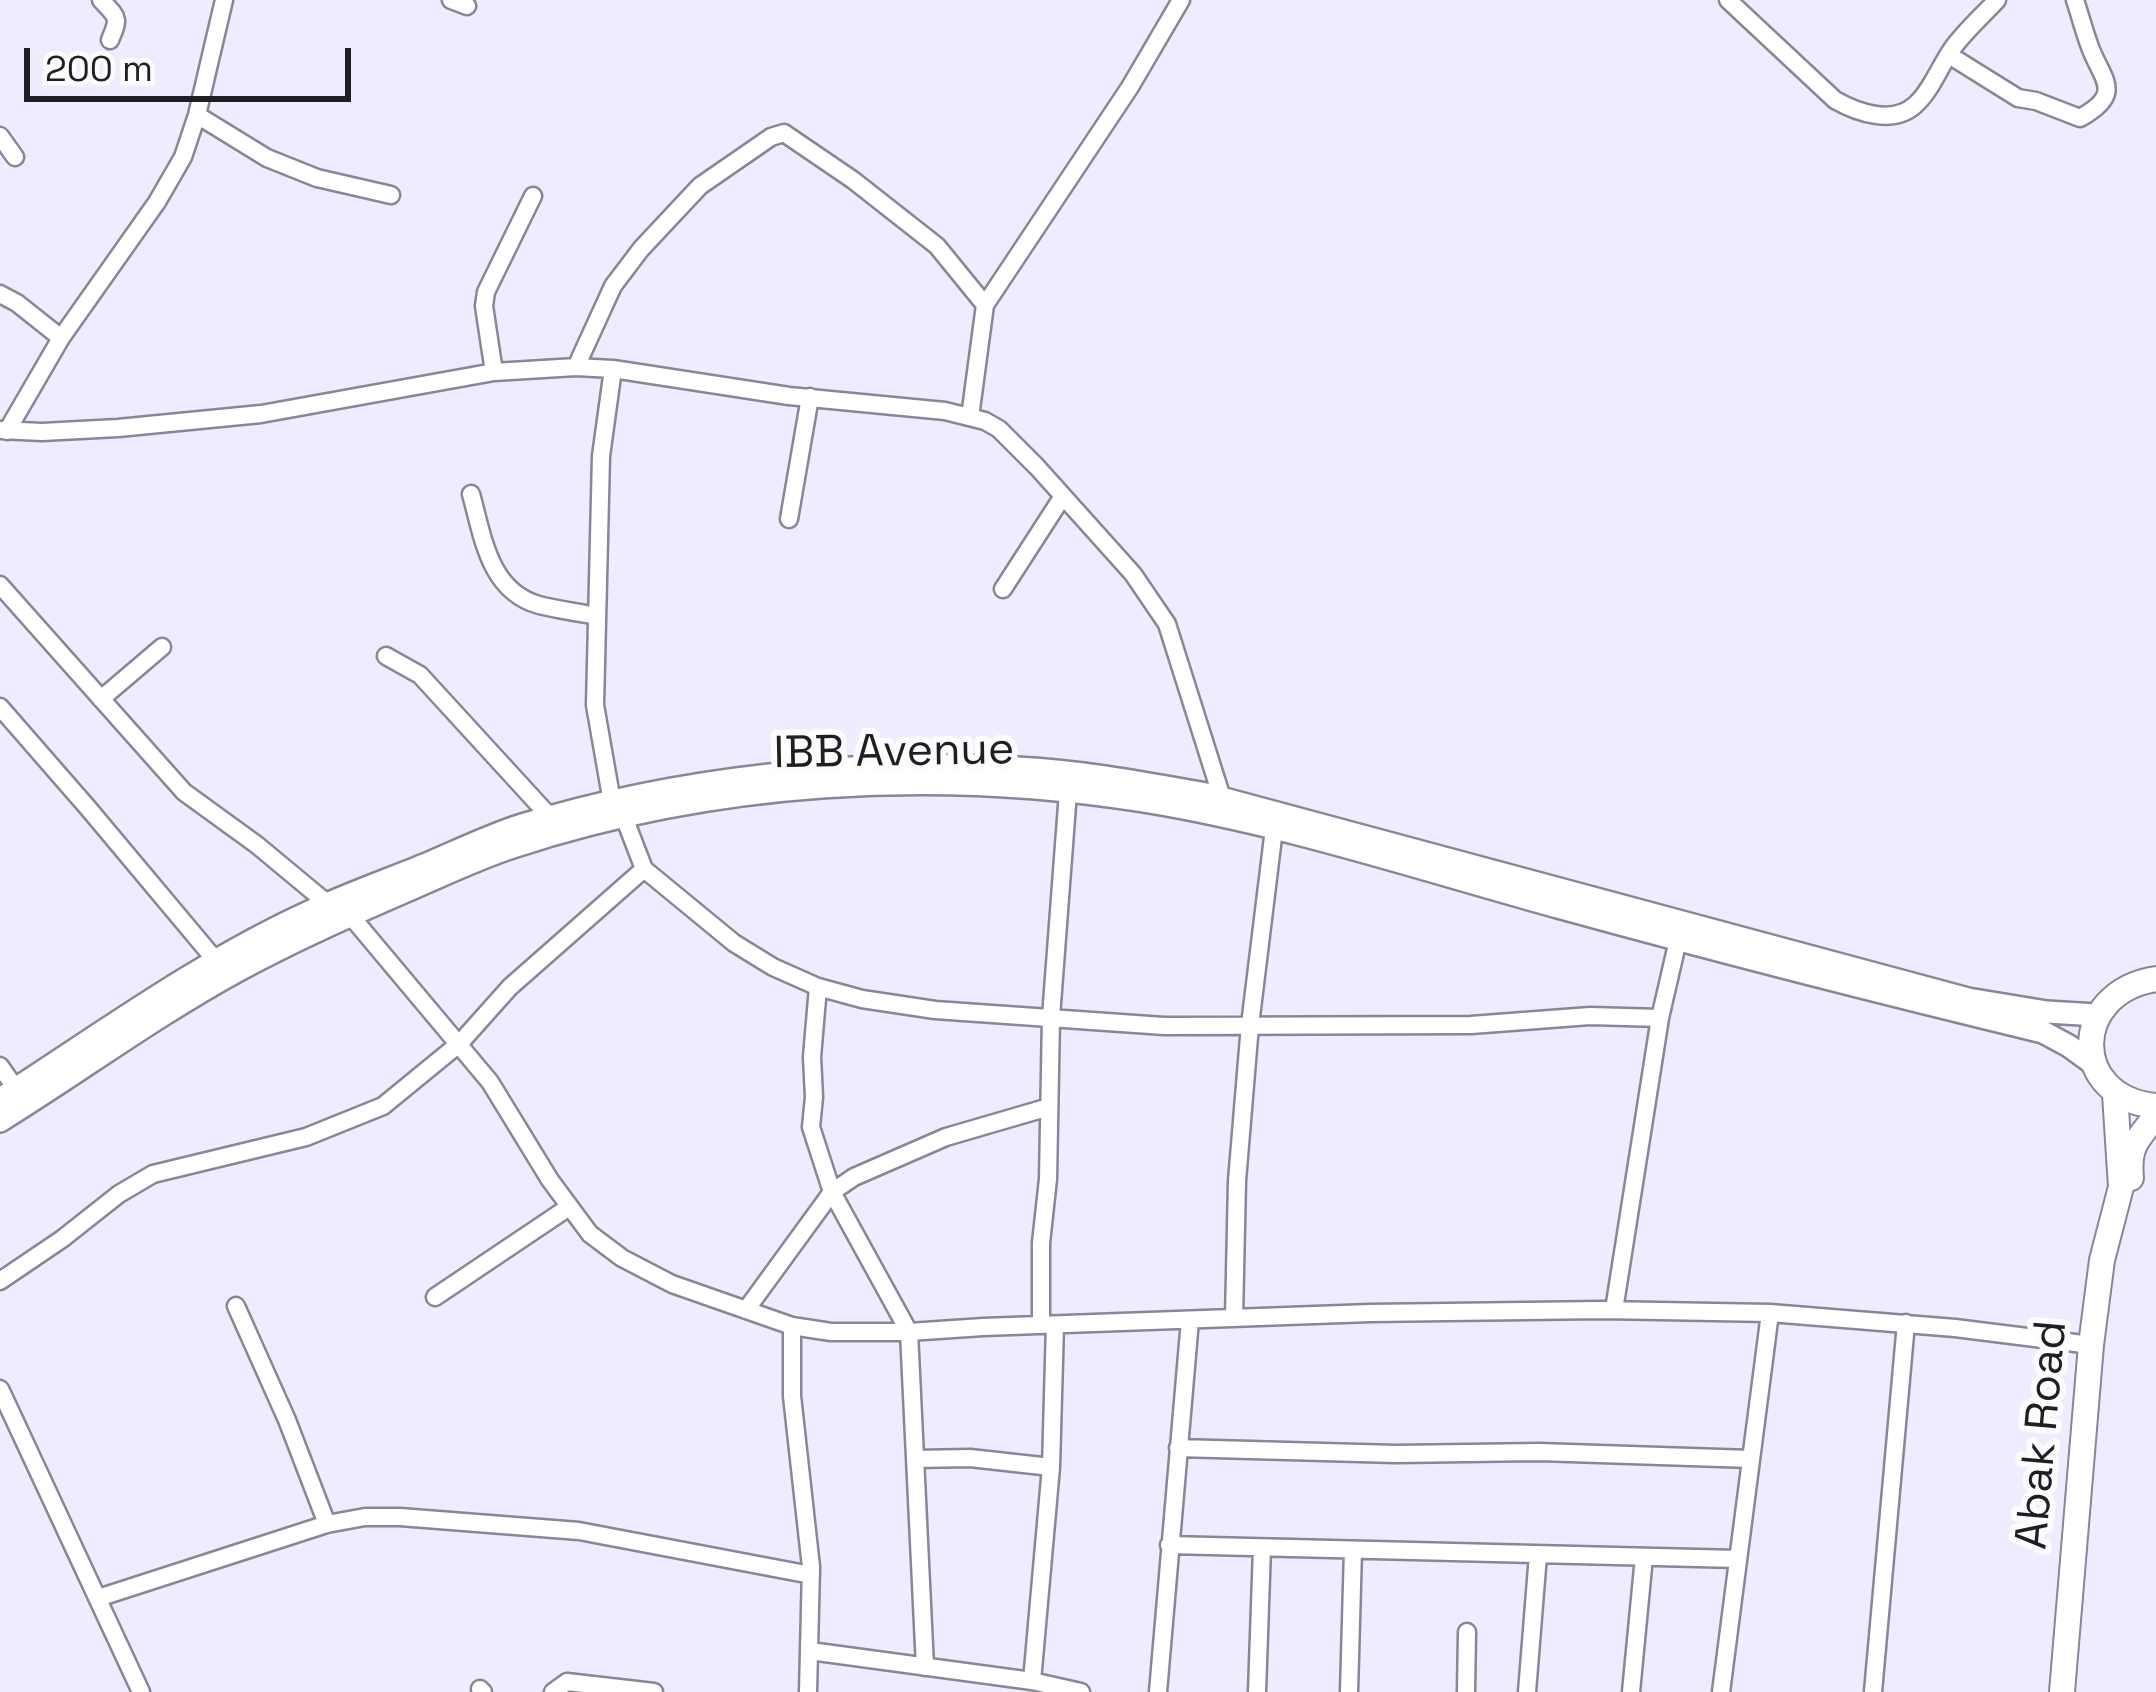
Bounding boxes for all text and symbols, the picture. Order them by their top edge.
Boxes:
scale bar [30,24,357,98]
text: 200 m [45,46,153,92]
street label: IBB Avenue [773,724,1015,782]
street label: Abak Road [2006,1318,2080,1552]

